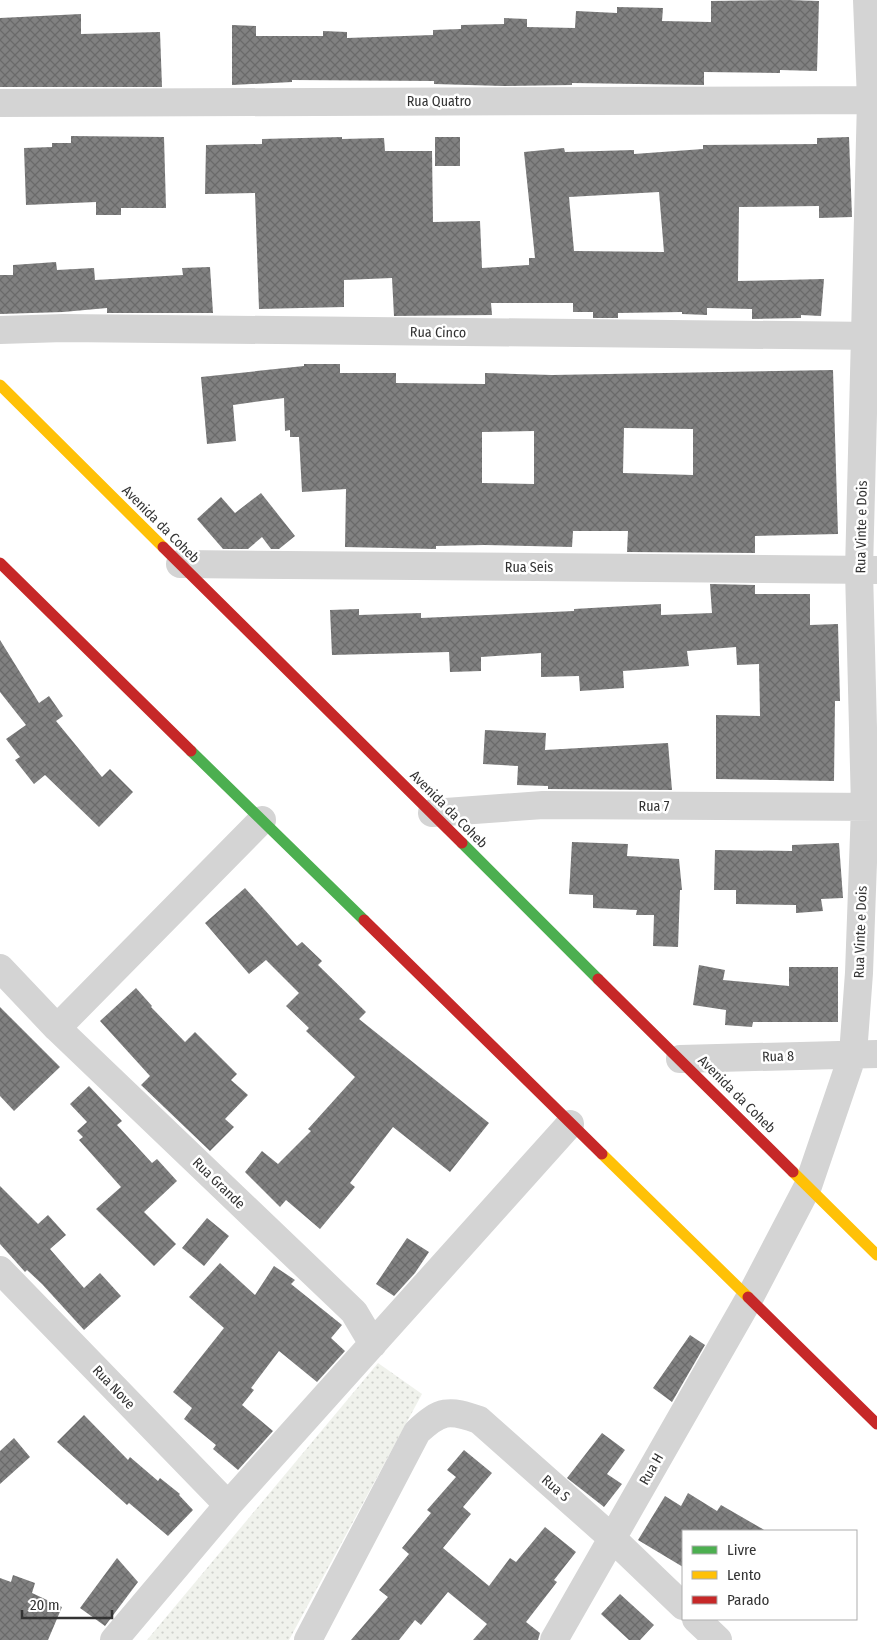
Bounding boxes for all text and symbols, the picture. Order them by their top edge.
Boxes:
street label: Rua Quatro [407,93,471,110]
street label: Rua Cinco [410,324,466,341]
street label: Rua Vinte e Dois [852,480,871,574]
street label: Avenida da Coheb [118,482,203,567]
street label: Rua Seis [505,559,553,576]
street label: Avenida da Coheb [406,767,491,852]
street label: Rua 7 [639,798,670,815]
street label: Rua Vinte e Dois [850,885,871,979]
street label: Rua 8 [762,1047,794,1066]
street label: Avenida da Coheb [694,1052,779,1137]
street label: Rua Grande [189,1154,248,1213]
street label: Rua Nove [89,1362,139,1413]
street label: Rua H [636,1450,667,1488]
street label: Rua S [538,1471,573,1505]
legend [682,1530,857,1620]
text: Livre [727,1541,756,1559]
text: Lento [727,1566,761,1584]
scale bar [22,1588,112,1620]
text: Parado [727,1591,770,1609]
text: 20 m [30,1596,60,1614]

